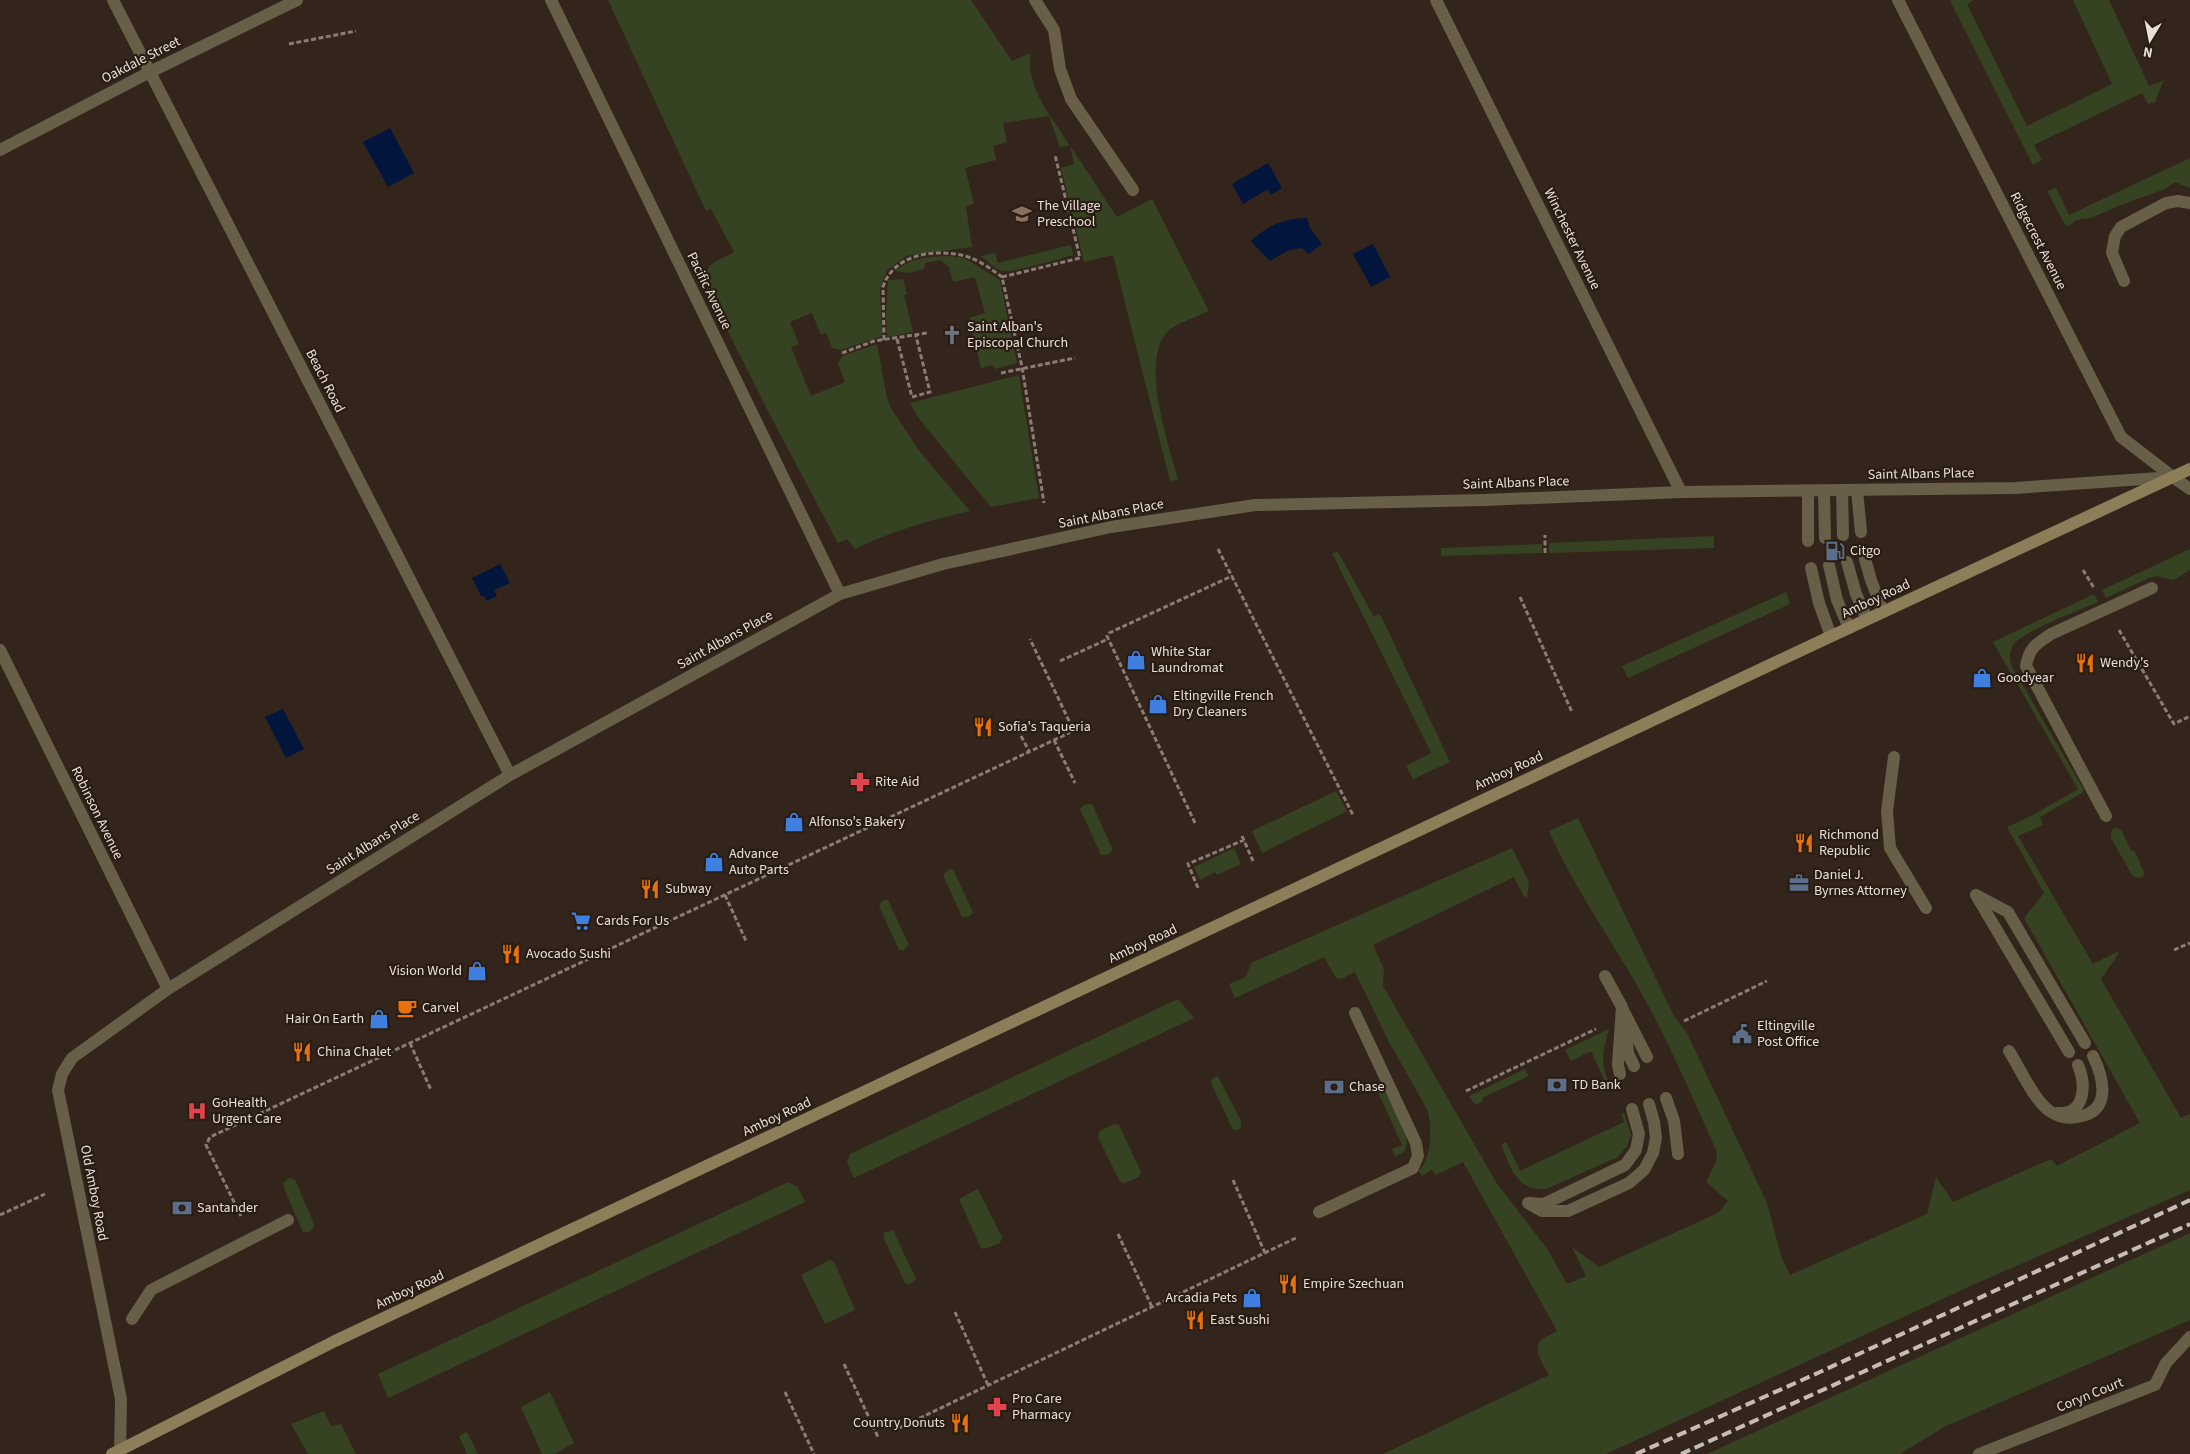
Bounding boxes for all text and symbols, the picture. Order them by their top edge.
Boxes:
north arrow [2125,15,2175,65]
street label: Oakdale Street [98,31,184,88]
text: N [2142,41,2154,62]
street label: Winchester Avenue [1539,185,1605,293]
street label: Ridgecrest Avenue [2005,189,2071,293]
place label: The Village Preschool [1037,196,1101,232]
school or university icon: The Village Preschool [1011,203,1033,225]
street label: Pacific Avenue [682,249,736,333]
place label: Saint Alban's Episcopal Church [967,317,1068,353]
church icon: Saint Alban's Episcopal Church [941,324,963,346]
street label: Beach Road [300,346,350,416]
street label: Saint Albans Place [1867,463,1975,485]
street label: Saint Albans Place [1462,471,1570,495]
street label: Saint Albans Place [1057,494,1165,534]
fuel station icon: Citgo [1824,540,1846,562]
place label: Citgo [1850,541,1880,561]
street label: Amboy Road [1838,574,1914,624]
street label: Saint Albans Place [673,605,777,675]
place label: White Star Laundromat [1151,642,1224,678]
shop icon: White Star Laundromat [1125,649,1147,671]
restaurant icon: Wendy's [2074,652,2096,674]
place label: Wendy's [2100,653,2149,673]
shop icon: Goodyear [1971,667,1993,689]
place label: Goodyear [1997,668,2054,688]
place label: Eltingville French Dry Cleaners [1173,686,1274,722]
shop icon: Eltingville French Dry Cleaners [1147,693,1169,715]
restaurant icon: Sofia's Taqueria [972,716,994,738]
place label: Sofia's Taqueria [998,717,1091,737]
street label: Amboy Road [1471,746,1547,796]
street label: Robinson Avenue [66,763,128,863]
pharmacy icon: Rite Aid [849,771,871,793]
place label: Rite Aid [875,772,920,792]
street label: Saint Albans Place [322,806,424,880]
shop icon: Alfonso's Bakery [783,811,805,833]
place label: Alfonso's Bakery [809,812,905,832]
place label: Richmond Republic [1819,825,1879,861]
restaurant icon: Richmond Republic [1793,832,1815,854]
place label: Advance Auto Parts [729,844,789,880]
shop icon: Advance Auto Parts [703,851,725,873]
place label: Daniel J. Byrnes Attorney [1814,865,1907,901]
office icon: Daniel J. Byrnes Attorney [1788,872,1810,894]
restaurant icon: Subway [639,878,661,900]
place label: Subway [665,879,712,899]
supermarket icon: Cards For Us [570,910,592,932]
place label: Cards For Us [596,911,669,931]
street label: Amboy Road [1105,919,1181,969]
restaurant icon: Avocado Sushi [500,943,522,965]
place label: Avocado Sushi [526,944,611,964]
shop icon: Vision World [466,960,488,982]
place label: Vision World [389,961,462,981]
cafe icon: Carvel [396,997,418,1019]
place label: Carvel [422,998,460,1018]
shop icon: Hair On Earth [368,1008,390,1030]
place label: Hair On Earth [285,1009,364,1029]
place label: Eltingville Post Office [1757,1016,1819,1052]
public building icon: Eltingville Post Office [1731,1023,1753,1045]
restaurant icon: China Chalet [291,1041,313,1063]
place label: China Chalet [317,1042,392,1062]
bank icon: TD Bank [1546,1074,1568,1096]
place label: TD Bank [1572,1075,1621,1095]
bank icon: Chase [1323,1076,1345,1098]
place label: Chase [1349,1077,1385,1097]
street label: Amboy Road [739,1092,815,1142]
place label: GoHealth Urgent Care [212,1093,282,1129]
hospital icon: GoHealth Urgent Care [186,1100,208,1122]
street label: Old Amboy Road [75,1143,113,1243]
bank icon: Santander [171,1197,193,1219]
place label: Santander [197,1198,258,1218]
street label: Amboy Road [372,1265,448,1315]
restaurant icon: Empire Szechuan [1277,1273,1299,1295]
place label: Empire Szechuan [1303,1274,1404,1294]
shop icon: Arcadia Pets [1241,1287,1263,1309]
place label: Arcadia Pets [1165,1288,1237,1308]
restaurant icon: East Sushi [1184,1309,1206,1331]
place label: East Sushi [1210,1310,1270,1330]
street label: Coryn Court [2054,1372,2127,1417]
place label: Pro Care Pharmacy [1012,1389,1072,1425]
pharmacy icon: Pro Care Pharmacy [986,1396,1008,1418]
restaurant icon: Country Donuts [949,1412,971,1434]
place label: Country Donuts [853,1413,945,1433]

